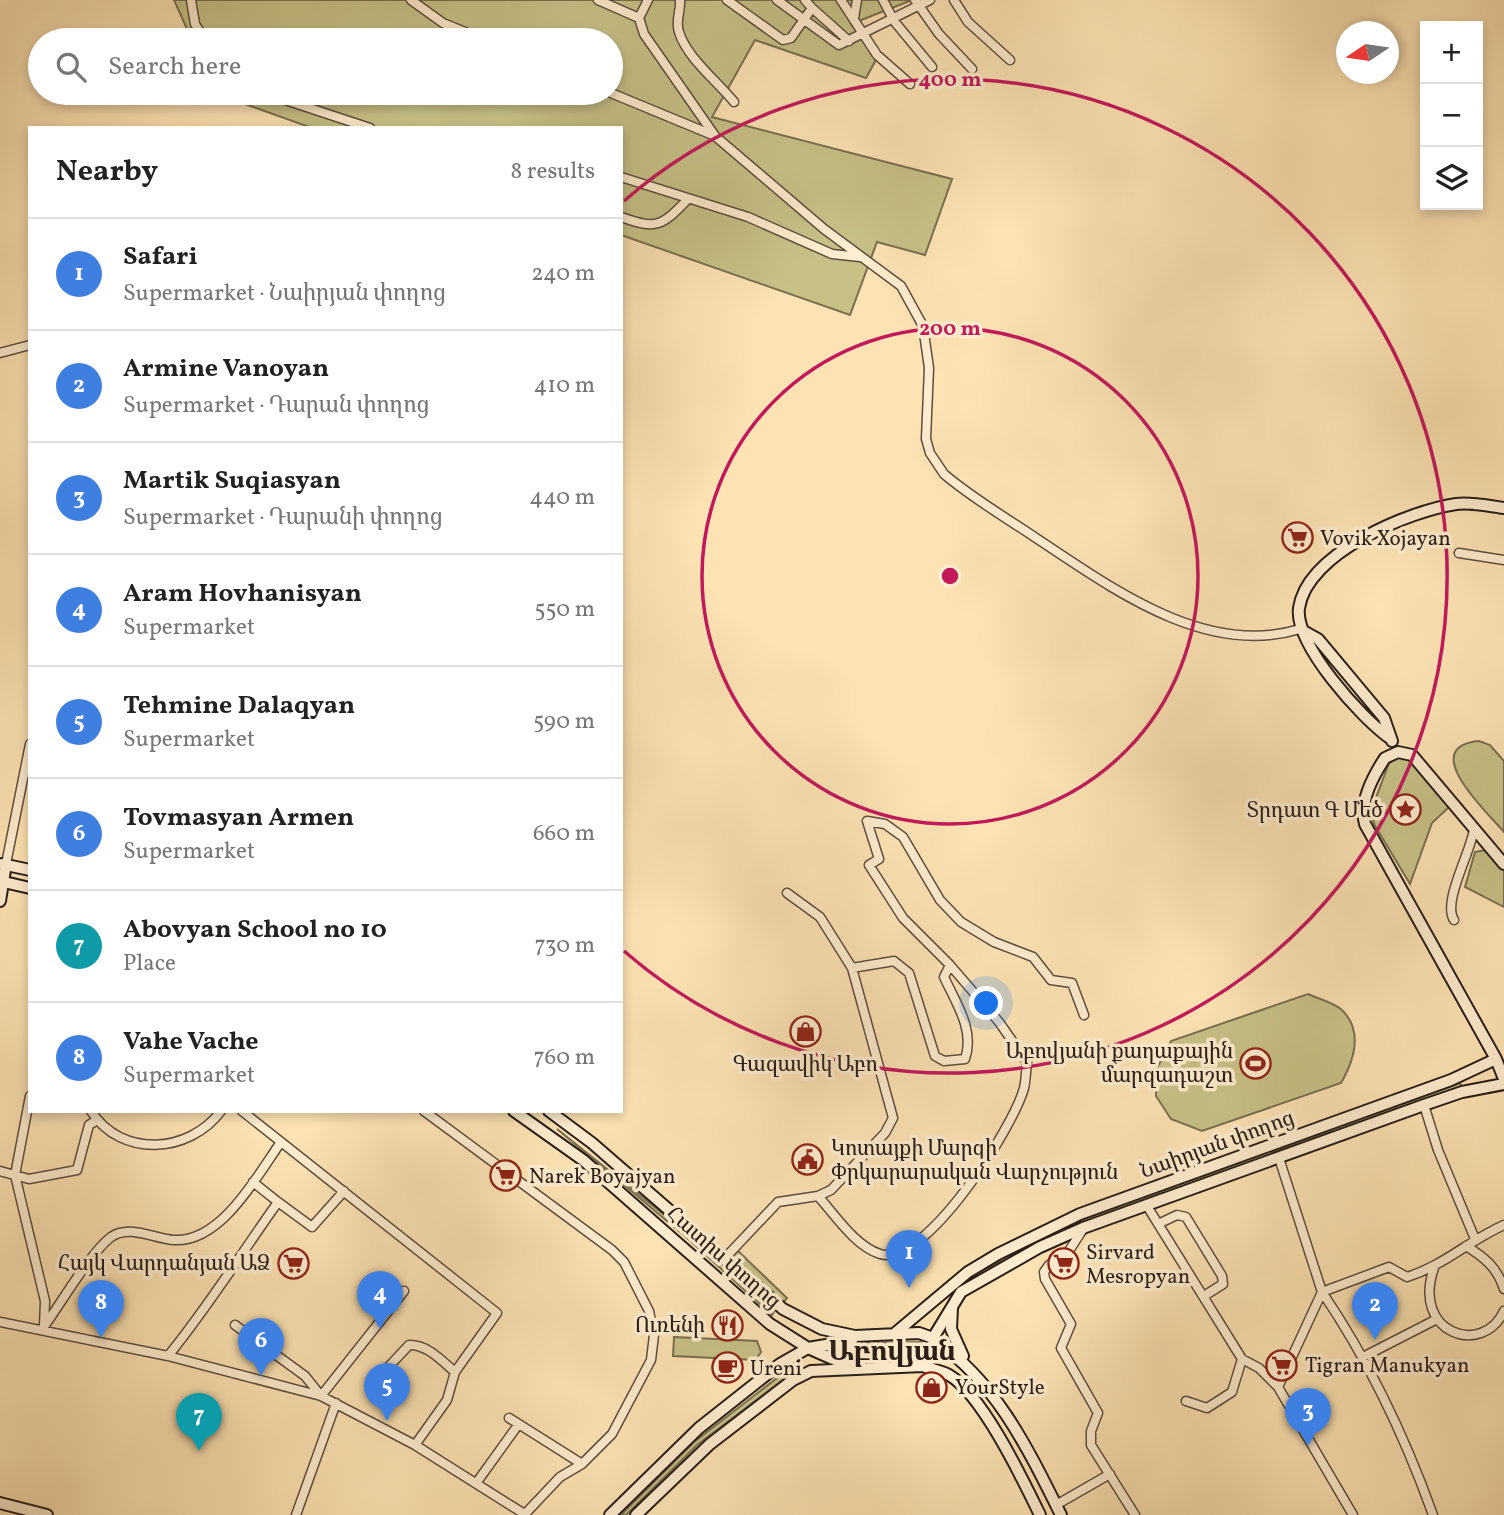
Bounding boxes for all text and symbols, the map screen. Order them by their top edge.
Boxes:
north arrow [1336,21,1399,84]
map controls [1420,21,1483,210]
button: + [1420,21,1483,84]
search box [28,28,623,105]
icon: search [52,48,90,86]
text: Search here [108,49,241,85]
text: 400 m [919,66,981,95]
button: − [1420,84,1483,147]
button: layers [1420,147,1483,210]
text: Nearby [56,151,158,193]
text: 8 results [511,156,595,188]
text: Safari [123,239,198,275]
text: 1 [74,258,84,290]
text: 240 m [531,258,595,290]
text: Supermarket · Նաիրյան փողոց [123,278,446,310]
text: 200 m [919,315,981,344]
text: Armine Vanoyan [123,351,329,387]
text: 2 [73,370,85,402]
text: 410 m [534,370,595,402]
text: Supermarket · Դարան փողոց [123,390,430,422]
text: Martik Suqiasyan [123,463,341,499]
text: 3 [73,482,85,514]
text: 440 m [529,482,595,514]
text: Supermarket · Դարանի փողոց [123,502,443,534]
supermarket icon: Vovik Xojayan [1280,521,1314,555]
place label: Vovik Xojayan [1320,525,1451,554]
centre of rings [938,564,962,588]
text: Aram Hovhanisyan [123,576,362,612]
text: 4 [72,594,86,626]
text: 550 m [535,594,595,626]
text: Supermarket [123,612,255,644]
text: Tehmine Dalaqyan [123,688,355,724]
text: 5 [73,706,85,738]
text: 590 m [533,706,595,738]
text: Supermarket [123,724,255,756]
place icon: Տրդատ Գ Մեծ [1389,793,1423,827]
place label: Տրդատ Գ Մեծ [1247,797,1383,826]
text: Tovmasyan Armen [123,800,354,836]
text: 6 [73,818,85,850]
text: 660 m [533,818,595,850]
text: Supermarket [123,836,255,868]
text: Abovyan School no 10 [123,912,387,948]
text: 7 [74,930,85,962]
text: 730 m [534,930,595,962]
text: Place [123,948,176,980]
your location [969,986,1003,1020]
shop icon: Գազավիկ Աբո [788,1015,822,1049]
text: Vahe Vache [123,1024,259,1060]
place label: Աբովյանի քաղաքային մարզադաշտ [1006,1038,1233,1091]
text: 8 [73,1042,85,1074]
text: 760 m [533,1042,595,1074]
sports icon: Աբովյանի քաղաքային մարզադաշտ [1239,1046,1273,1080]
place label: Գազավիկ Աբո [732,1051,878,1080]
text: Supermarket [123,1060,255,1092]
street label: Նաիրյան փողոց [1136,1104,1299,1187]
place label: Կոտայքի Մարզի Փրկարարական Վարչություն [831,1135,1118,1188]
public building icon: Կոտայքի Մարզի Փրկարարական Վարչություն [791,1143,825,1177]
supermarket icon: Narek Boyajyan [489,1159,523,1193]
place label: Narek Boyajyan [529,1163,676,1192]
street label: Հատիս փողոց [660,1200,787,1316]
pin: 1 [886,1230,932,1288]
place label: Sirvard Mesropyan [1086,1239,1190,1292]
supermarket icon: Հայկ Վարդանյան ԱՁ [276,1246,310,1280]
supermarket icon: Sirvard Mesropyan [1046,1247,1080,1281]
place label: Հայկ Վարդանյան ԱՁ [58,1250,270,1279]
pin: 4 [357,1271,403,1329]
pin: 8 [78,1280,124,1338]
pin: 2 [1352,1282,1398,1340]
restaurant icon: Ուռենի [711,1308,745,1342]
place label: Ուռենի [635,1312,705,1341]
pin: 6 [238,1318,284,1376]
district label: Աբովյան [828,1333,956,1372]
supermarket icon: Tigran Manukyan [1265,1348,1299,1382]
cafe icon: Ureni [710,1351,744,1385]
place label: Tigran Manukyan [1305,1352,1469,1381]
place label: Ureni [750,1355,802,1384]
pin: 5 [364,1363,410,1421]
shop icon: YourStyle [915,1370,949,1404]
place label: YourStyle [955,1374,1045,1403]
pin: 3 [1285,1388,1331,1446]
pin: 7 [176,1393,222,1451]

